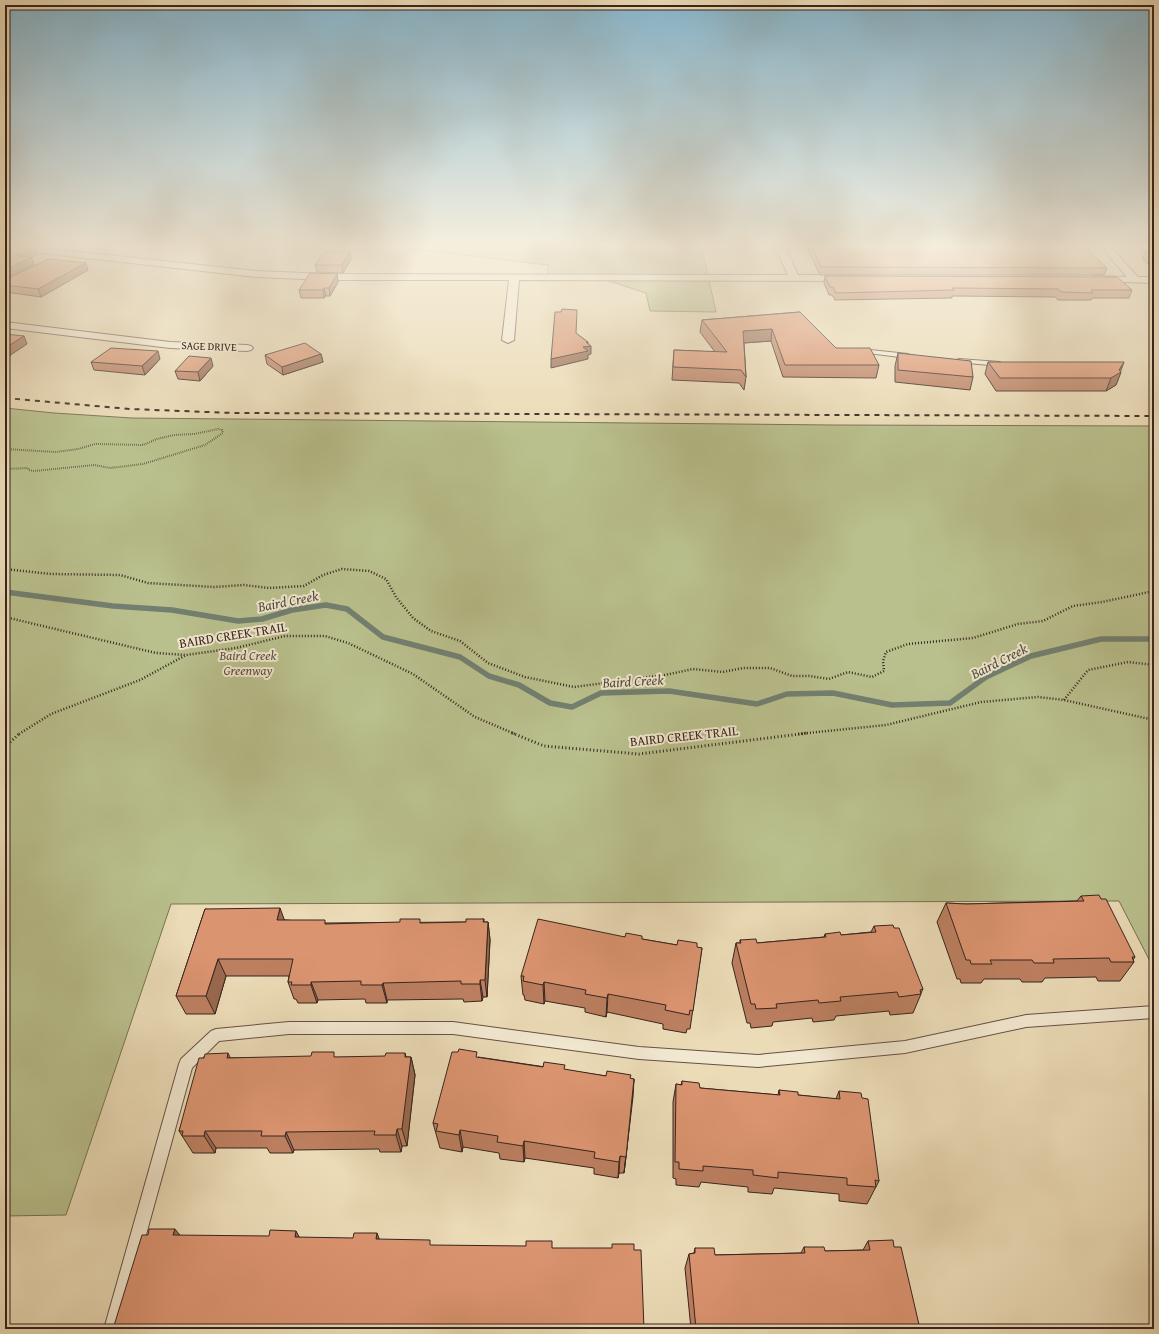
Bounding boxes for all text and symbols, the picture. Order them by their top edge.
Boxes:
street label: SAGE DRIVE [181,337,237,355]
water label: Baird Creek [255,585,321,617]
street label: BAIRD CREEK TRAIL [178,617,289,653]
water label: Baird Creek [966,638,1031,684]
park label: Baird Creek Greenway [219,646,276,680]
water label: Baird Creek [601,669,665,693]
street label: BAIRD CREEK TRAIL [629,721,740,751]

